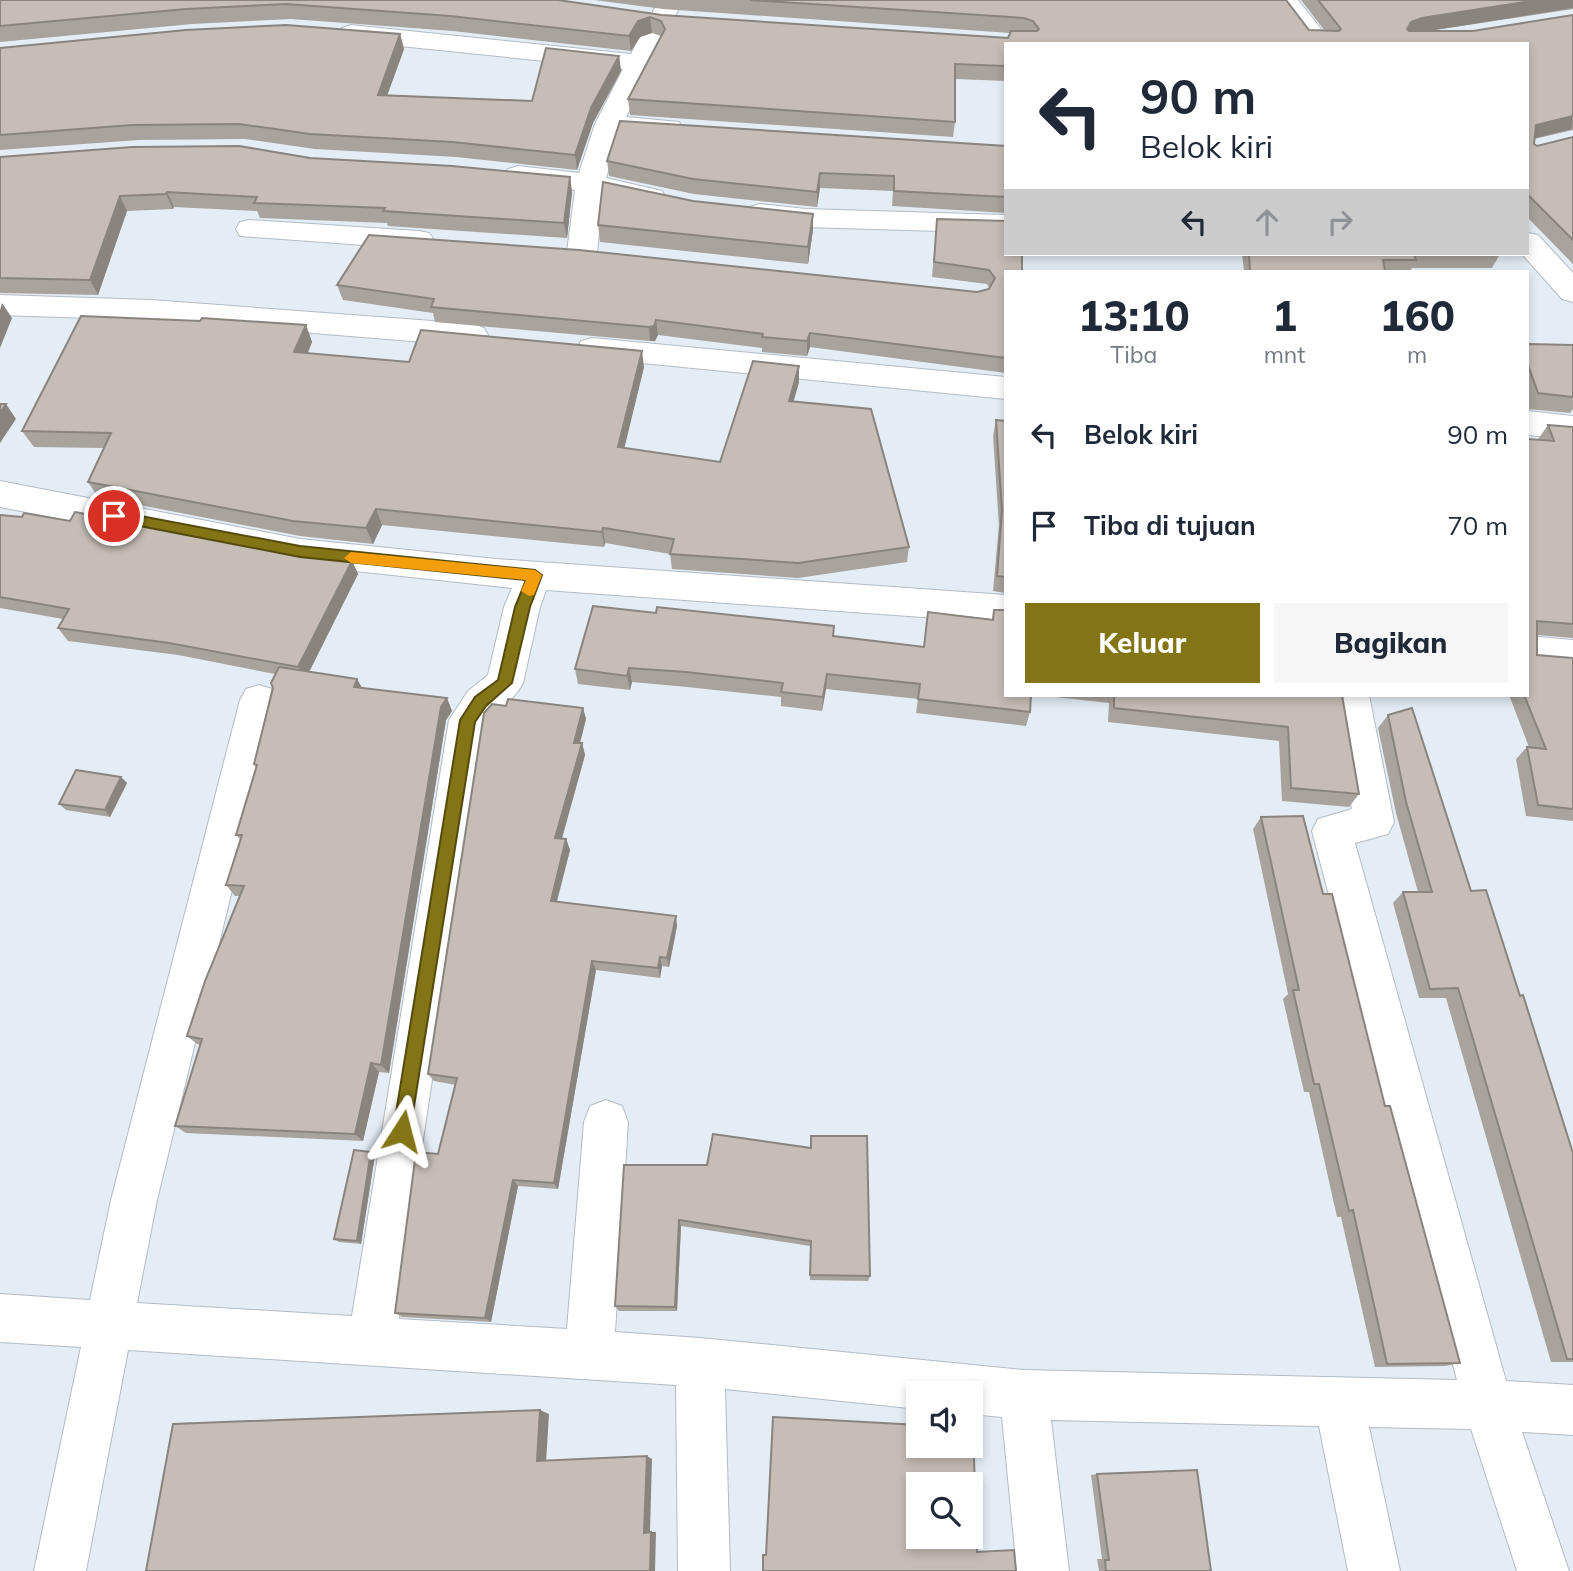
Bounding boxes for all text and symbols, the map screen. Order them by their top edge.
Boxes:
text: 90 m [1140,65,1256,126]
icon: left [1025,70,1116,161]
text: Belok kiri [1140,126,1273,166]
icon: left [1175,203,1213,241]
icon: ahead [1248,203,1286,241]
icon: right [1321,203,1359,241]
text: 13:10 [1078,289,1190,342]
text: 1 [1272,289,1297,342]
text: 160 [1379,289,1455,342]
text: Tiba [1110,340,1157,369]
text: mnt [1264,340,1305,369]
text: m [1407,340,1427,369]
icon: left [1025,416,1063,454]
text: Belok kiri [1084,418,1198,451]
text: 90 m [1447,418,1508,451]
pin [84,486,144,546]
icon: arrive [95,497,133,535]
icon: arrive [1025,507,1063,545]
text: Tiba di tujuan [1084,509,1256,542]
text: 70 m [1447,509,1508,542]
button: Keluar [1025,603,1260,683]
button: Bagikan [1274,603,1508,683]
position arrow [365,1094,439,1168]
map controls [906,1381,983,1549]
button: sound [906,1381,983,1458]
button: search [906,1472,983,1549]

